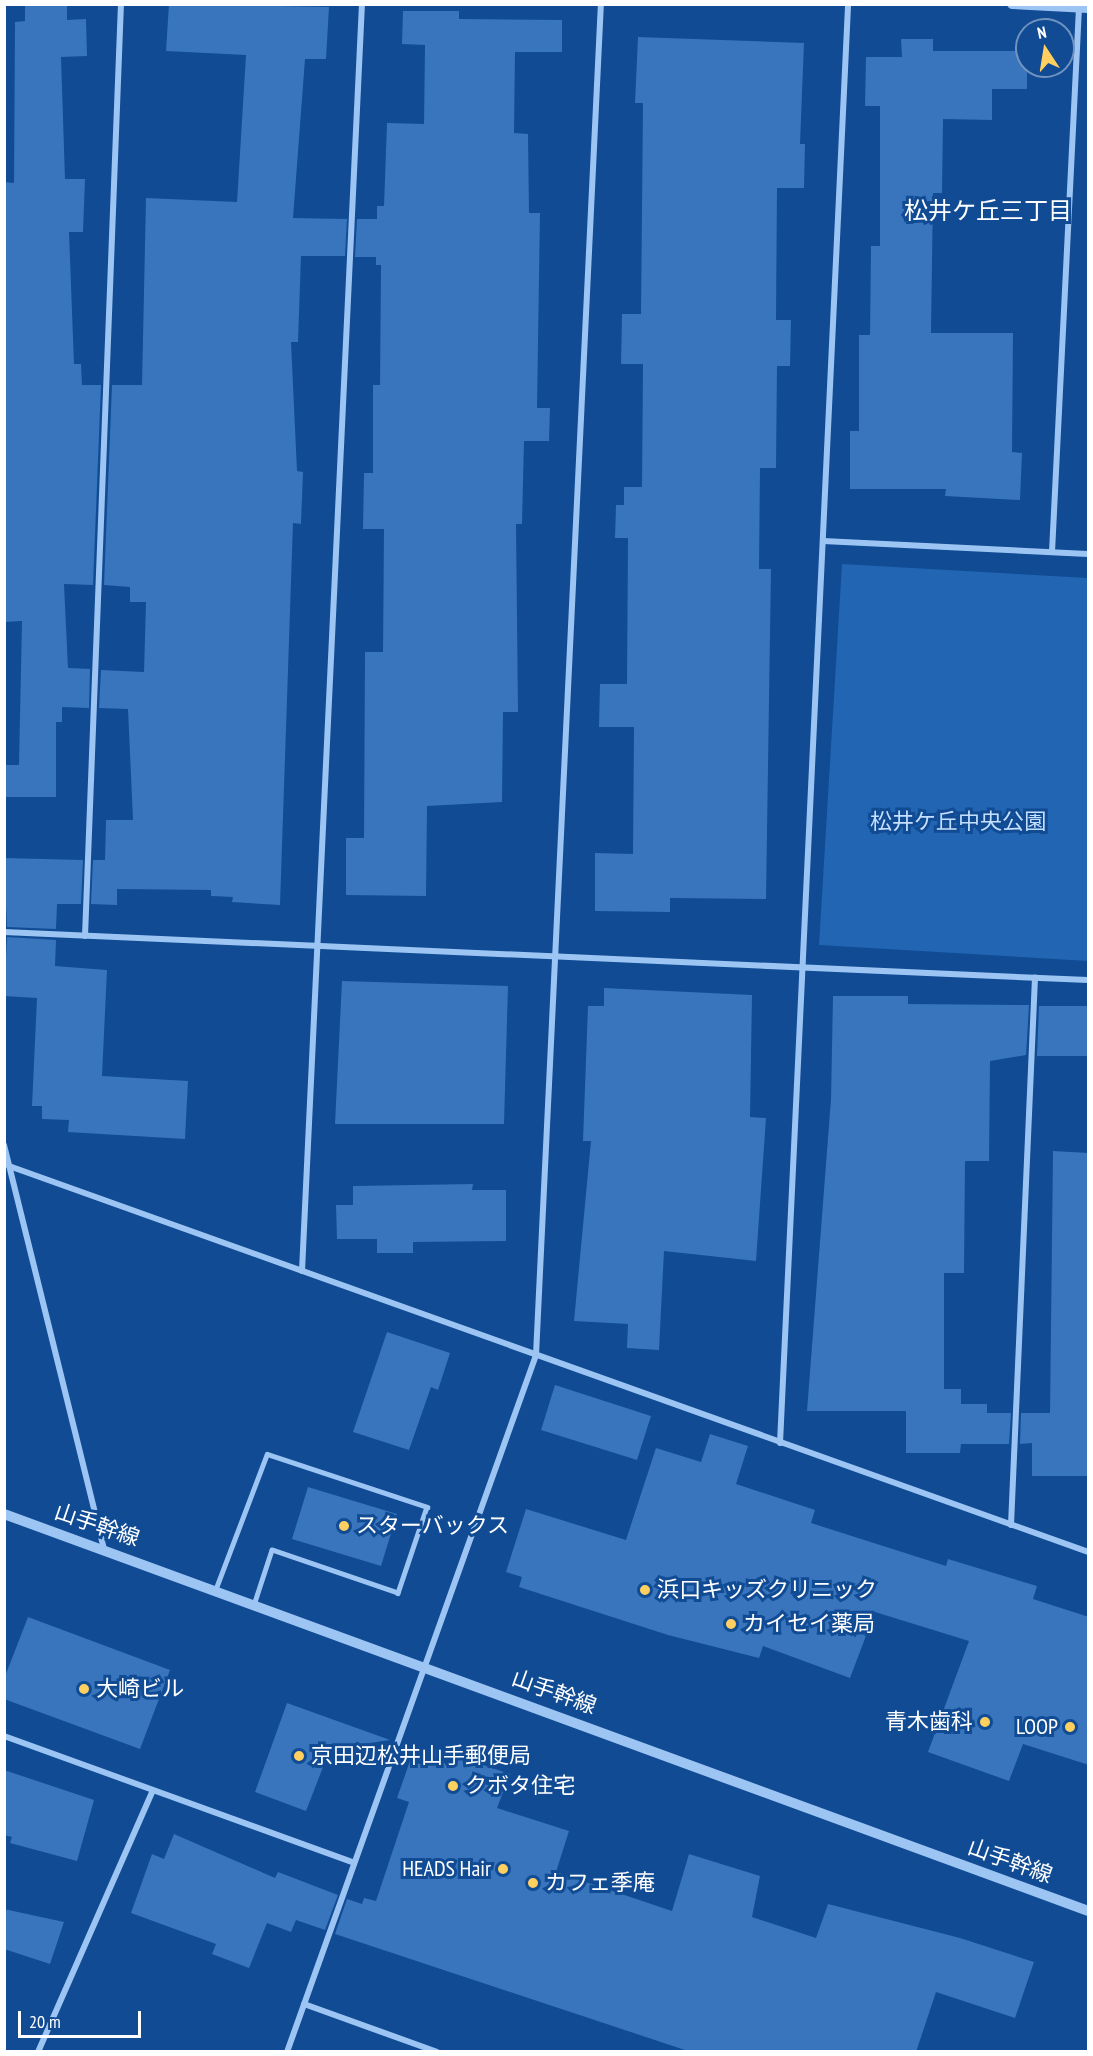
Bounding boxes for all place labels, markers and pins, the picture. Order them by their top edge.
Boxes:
place label: スターバックス [356,1513,510,1539]
marker: スターバックス [337,1519,351,1533]
place label: 浜口キッズクリニック [657,1577,877,1603]
marker: 浜口キッズクリニック [638,1583,652,1597]
place label: カイセイ薬局 [743,1611,875,1637]
marker: カイセイ薬局 [724,1617,738,1631]
place label: 大崎ビル [96,1676,184,1702]
marker: 大崎ビル [77,1682,91,1696]
place label: 青木歯科 [885,1709,973,1735]
place label: LOOP [1016,1714,1058,1740]
marker: 青木歯科 [978,1715,992,1729]
marker: LOOP [1063,1720,1077,1734]
place label: 京田辺松井山手郵便局 [311,1743,531,1769]
marker: 京田辺松井山手郵便局 [292,1749,306,1763]
place label: クボタ住宅 [465,1773,575,1799]
marker: クボタ住宅 [446,1779,460,1793]
place label: HEADS Hair [402,1856,491,1882]
marker: HEADS Hair [496,1862,510,1876]
place label: カフェ季庵 [545,1870,655,1896]
marker: カフェ季庵 [526,1876,540,1890]

